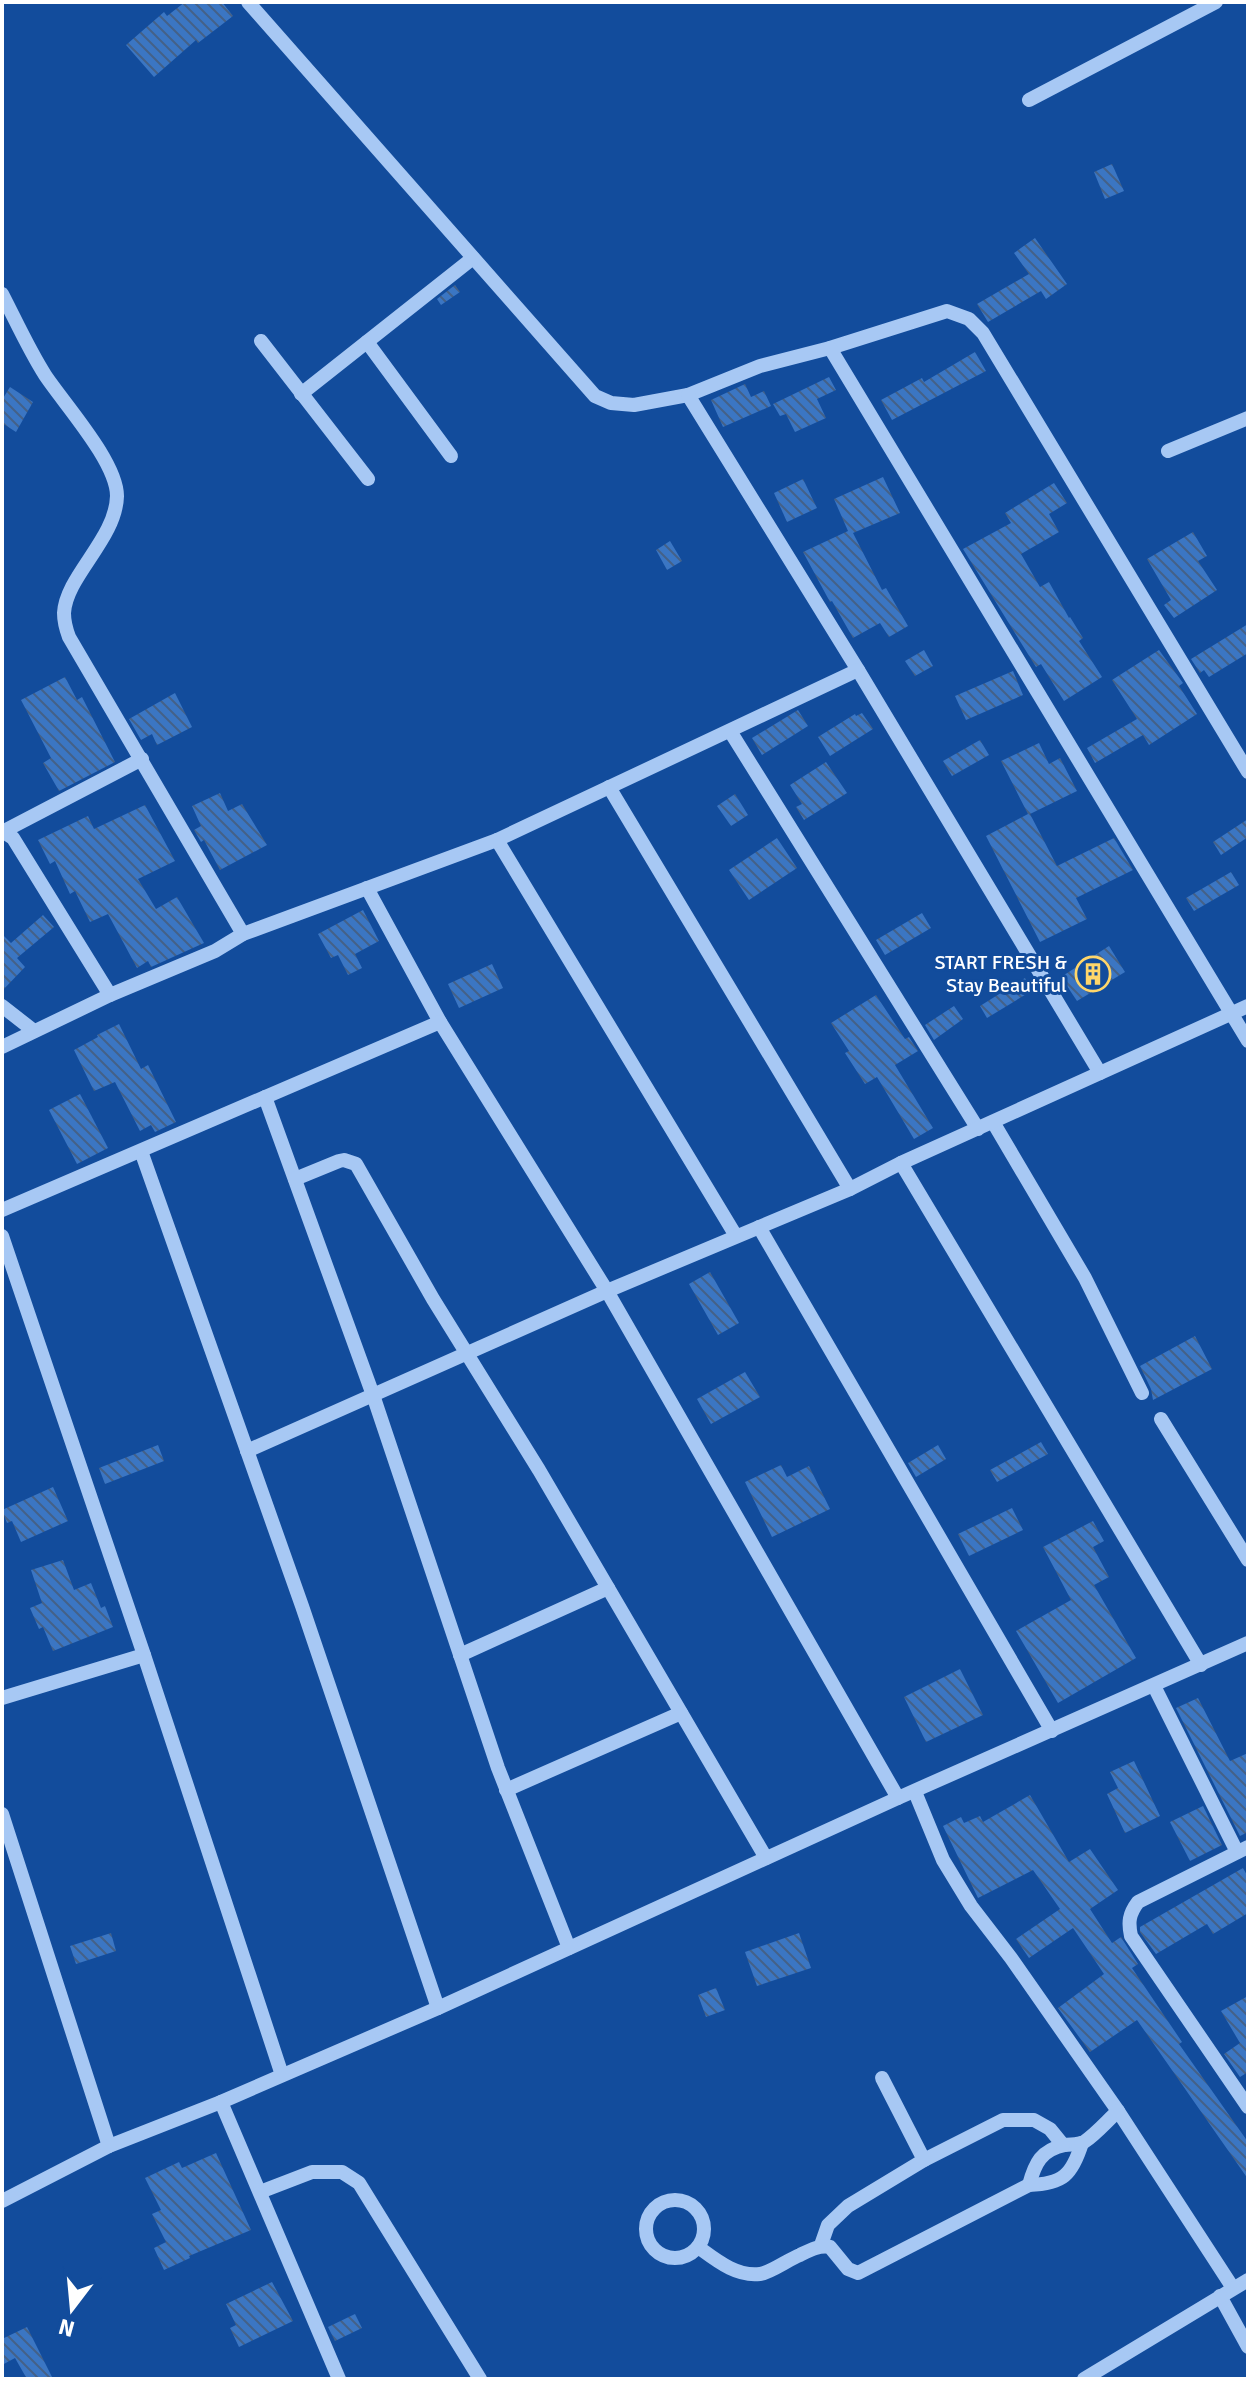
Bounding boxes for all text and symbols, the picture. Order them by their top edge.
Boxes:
place label: START FRESH & Stay Beautiful [934,950,1068,998]
building icon: START FRESH & Stay Beautiful [1074,955,1112,993]
north arrow [32,2269,112,2349]
text: N [56,2313,78,2343]

